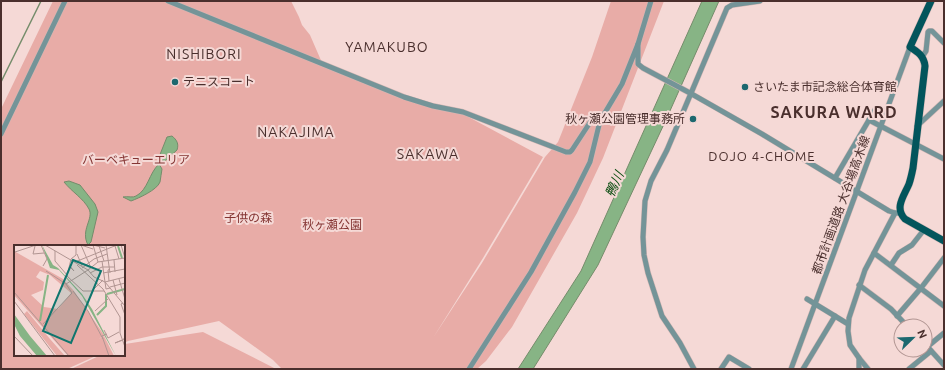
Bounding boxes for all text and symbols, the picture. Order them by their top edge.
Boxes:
district label: YAMAKUBO [345,39,429,55]
district label: NISHIBORI [166,46,242,62]
place label: テニスコート [183,75,255,88]
marker: テニスコート [170,77,180,87]
place label: さいたま市記念総合体育館 [753,80,897,93]
marker: さいたま市記念総合体育館 [740,82,750,92]
district label: SAKURA WARD [770,103,898,121]
place label: 秋ヶ瀬公園管理事務所 [565,112,685,125]
marker: 秋ヶ瀬公園管理事務所 [688,114,698,124]
district label: NAKAJIMA [257,124,335,140]
street label: 都市計画道路 大谷場高木線 [809,134,872,276]
district label: SAKAWA [397,146,459,162]
district label: DOJO 4-CHOME [708,149,816,163]
park label: バーベキューエリア [82,153,190,166]
water label: 鴨川 [602,167,627,199]
park label: 子供の森 [224,211,272,224]
park label: 秋ヶ瀬公園 [302,218,362,231]
inset map [14,245,125,356]
north arrow [893,318,933,358]
text: N [915,328,929,340]

